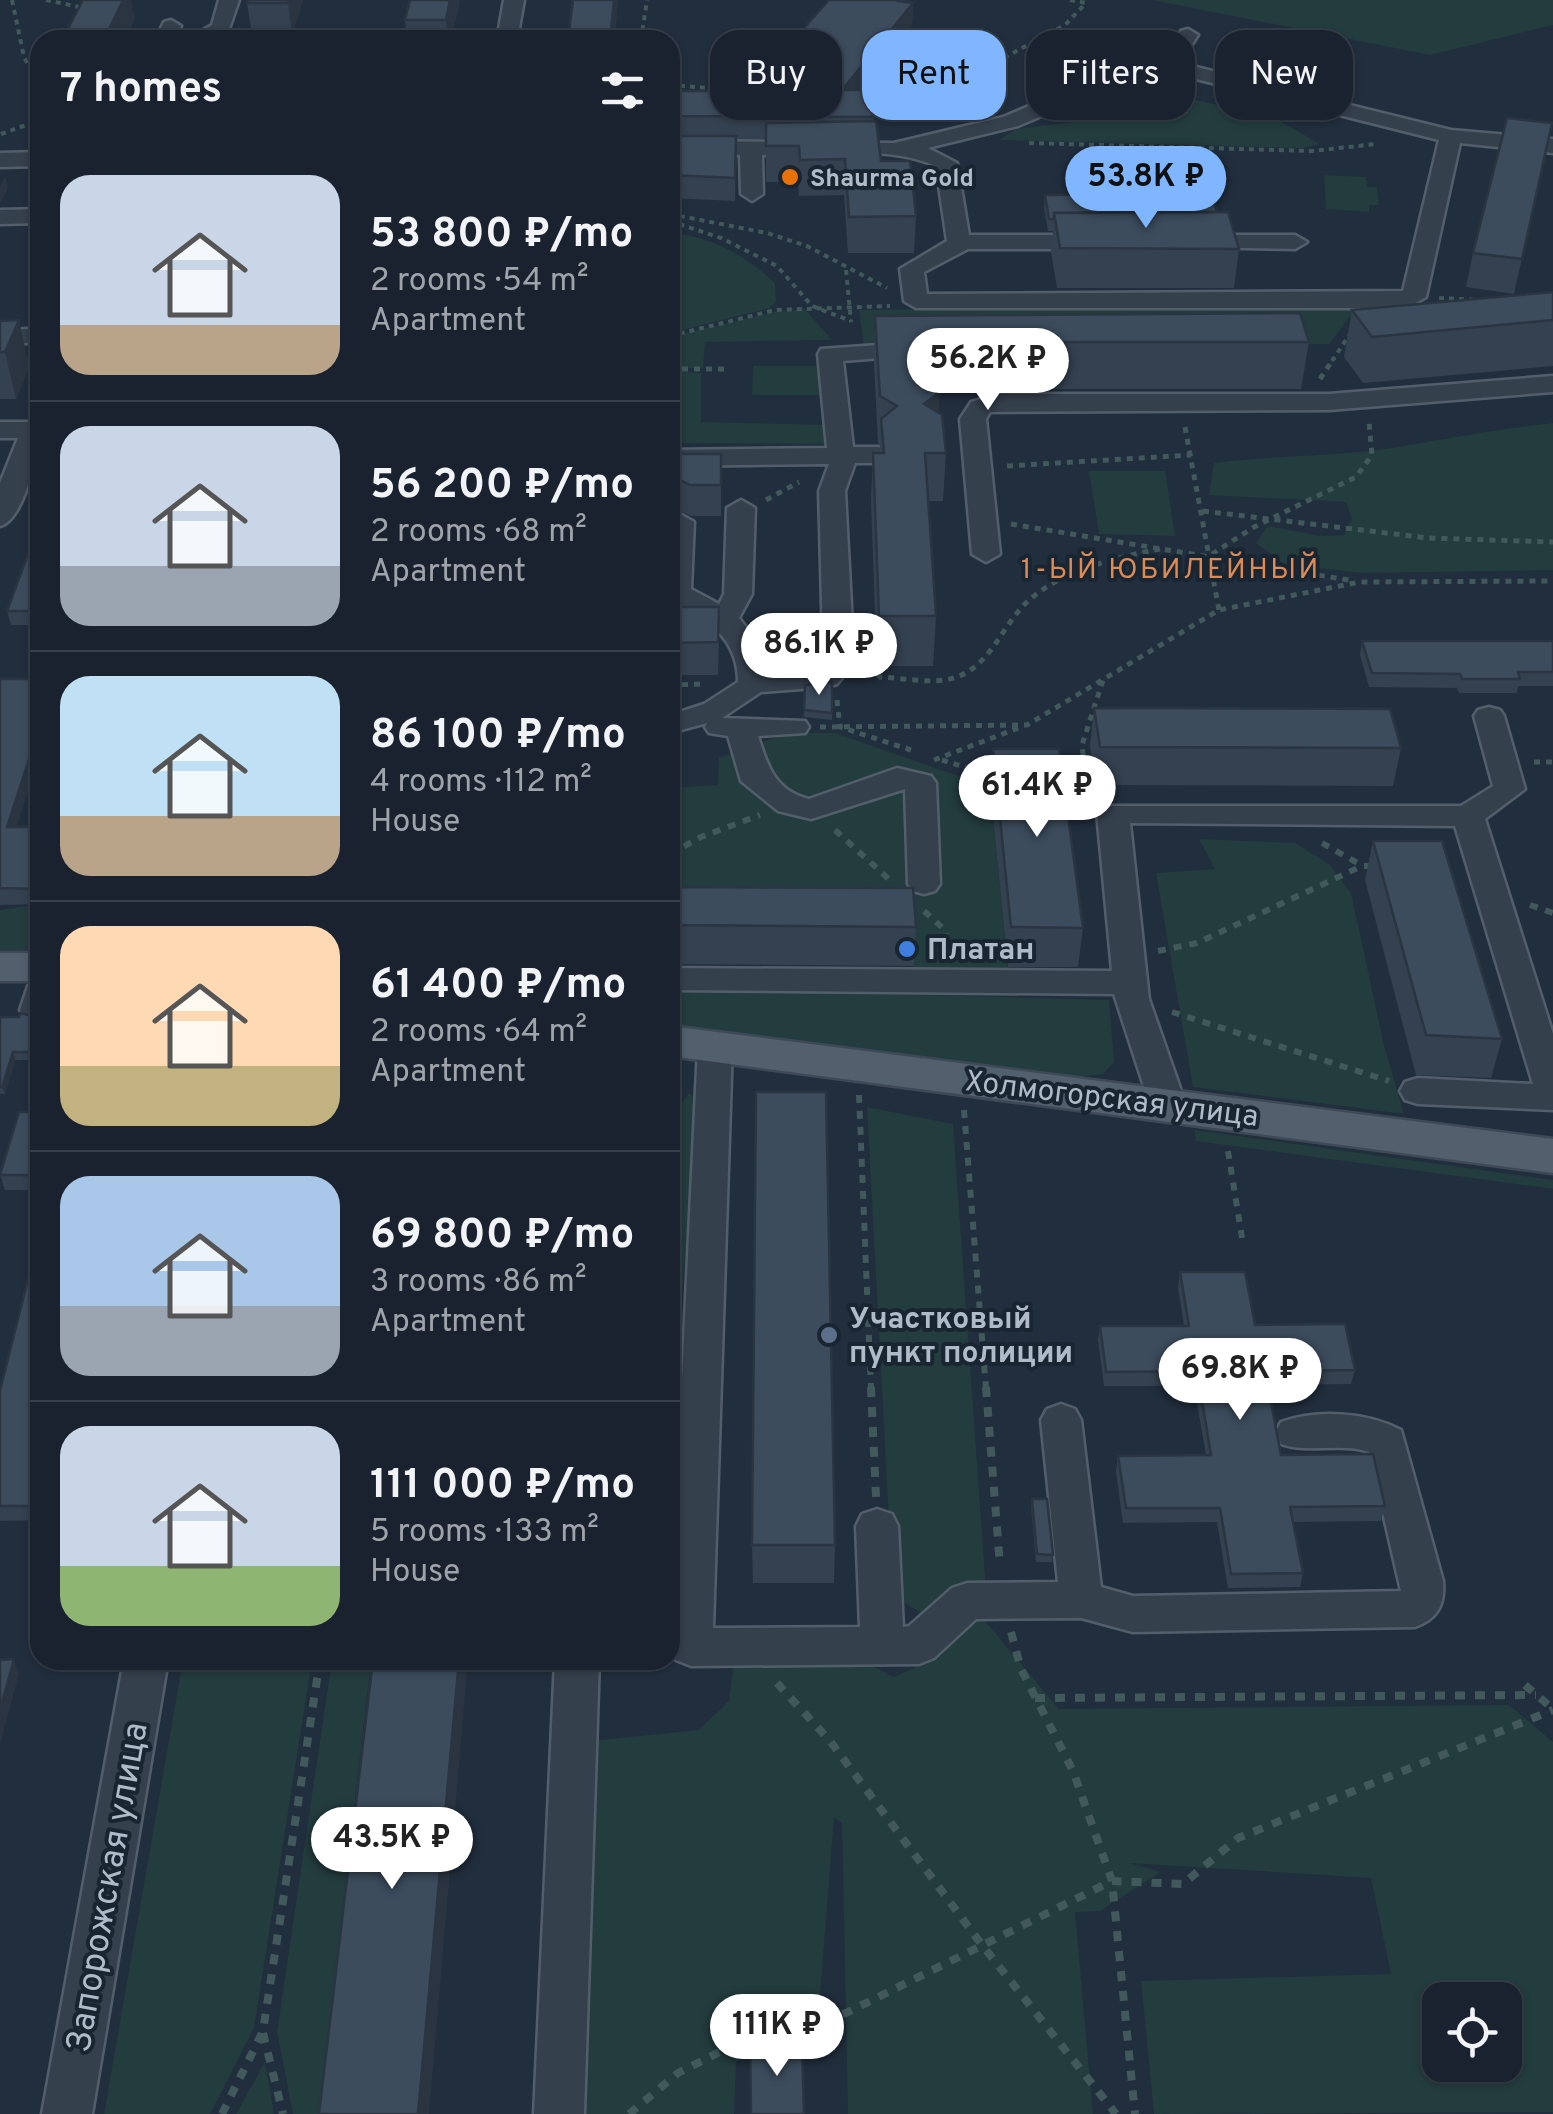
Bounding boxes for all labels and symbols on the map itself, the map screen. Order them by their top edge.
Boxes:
pin: 53.8K ₽ [1054,146,1238,231]
place label: Shaurma Gold [810,164,974,196]
marker: Shaurma Gold [779,166,801,188]
pin: 56.2K ₽ [896,328,1080,413]
district label: 1-ЫЙ ЮБИЛЕЙНЫЙ [1021,551,1321,589]
pin: 86.1K ₽ [727,613,911,698]
pin: 61.4K ₽ [945,755,1129,840]
place label: Платан [927,933,1035,970]
marker: Платан [896,938,918,960]
street label: Холмогорская улица [963,1064,1260,1137]
place label: Участковый пункт полиции [849,1302,1073,1373]
marker: Участковый пункт полиции [818,1324,840,1346]
pin: 69.8K ₽ [1148,1338,1332,1423]
street label: Запорожская улица [58,1719,160,2056]
pin: 43.5K ₽ [300,1807,484,1892]
pin: 111K ₽ [696,1994,858,2079]

